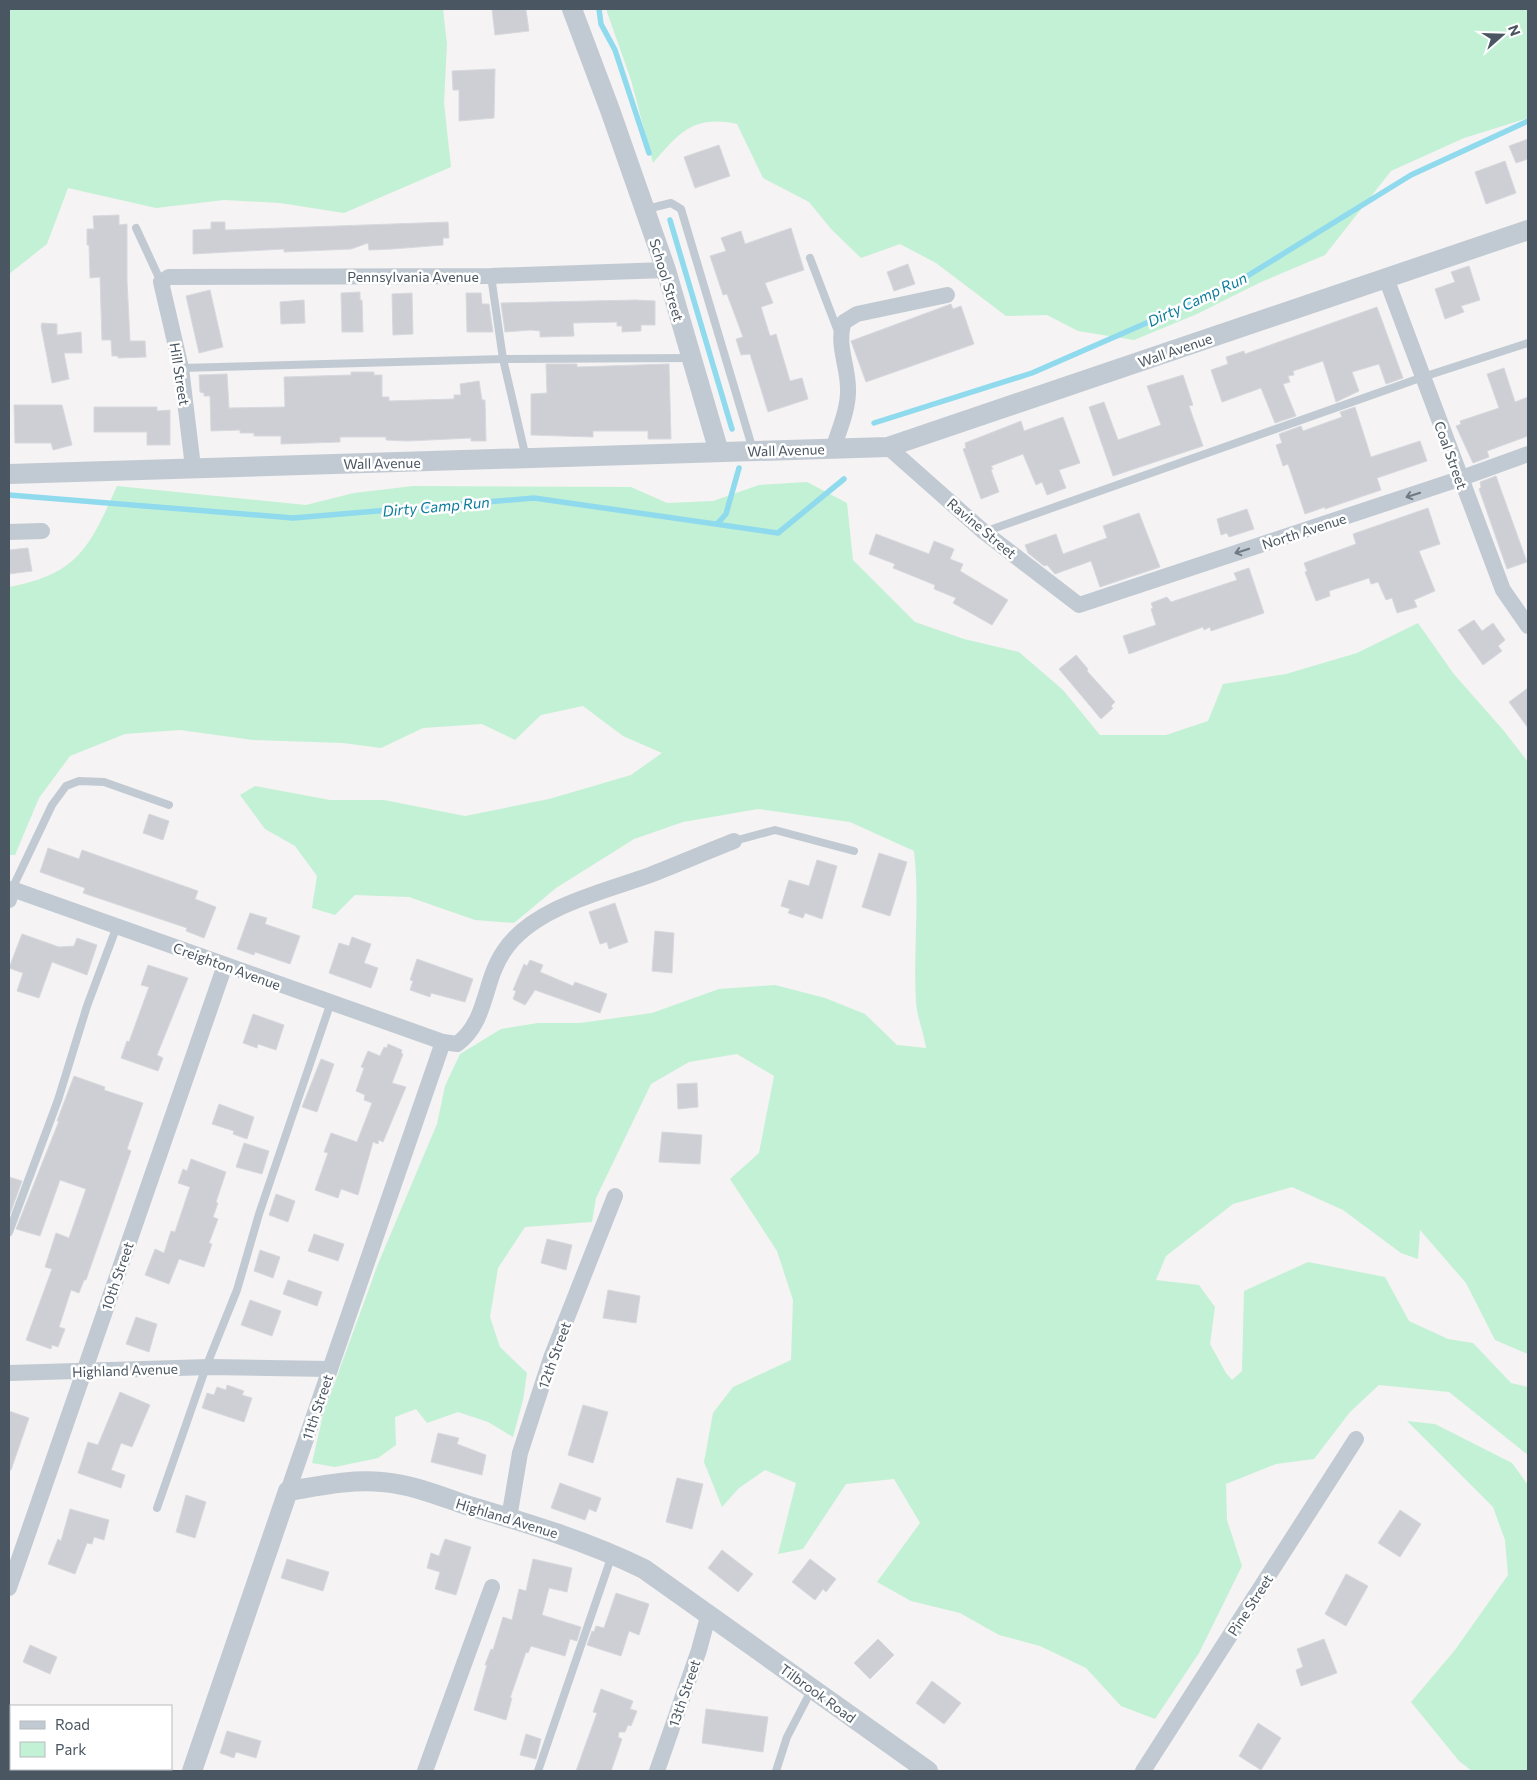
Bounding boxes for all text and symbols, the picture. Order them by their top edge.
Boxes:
north arrow [1477,10,1527,60]
text: N [1505,23,1524,38]
street label: School Street [646,237,688,324]
street label: Pennsylvania Avenue [347,268,479,285]
water label: Dirty Camp Run [1144,268,1250,330]
street label: Wall Avenue [1136,329,1214,371]
street label: Hill Street [167,341,193,407]
street label: Coal Street [1431,419,1471,492]
street label: Wall Avenue [747,440,825,460]
street label: Wall Avenue [343,454,421,472]
one-way arrow [1406,490,1422,500]
water label: Dirty Camp Run [382,492,490,520]
street label: Ravine Street [944,494,1020,562]
street label: North Avenue [1260,509,1348,553]
one-way arrow [1235,547,1251,557]
street label: Creighton Avenue [171,939,283,993]
street label: 10th Street [97,1239,137,1312]
street label: 12th Street [534,1319,574,1391]
street label: Highland Avenue [72,1360,178,1380]
street label: 11th Street [298,1372,336,1442]
street label: Highland Avenue [454,1494,560,1542]
street label: Pine Street [1224,1571,1276,1639]
street label: 13th Street [665,1657,704,1729]
street label: Tilbrook Road [777,1660,859,1726]
legend [10,1705,172,1770]
text: Road [55,1715,90,1733]
text: Park [55,1740,86,1758]

